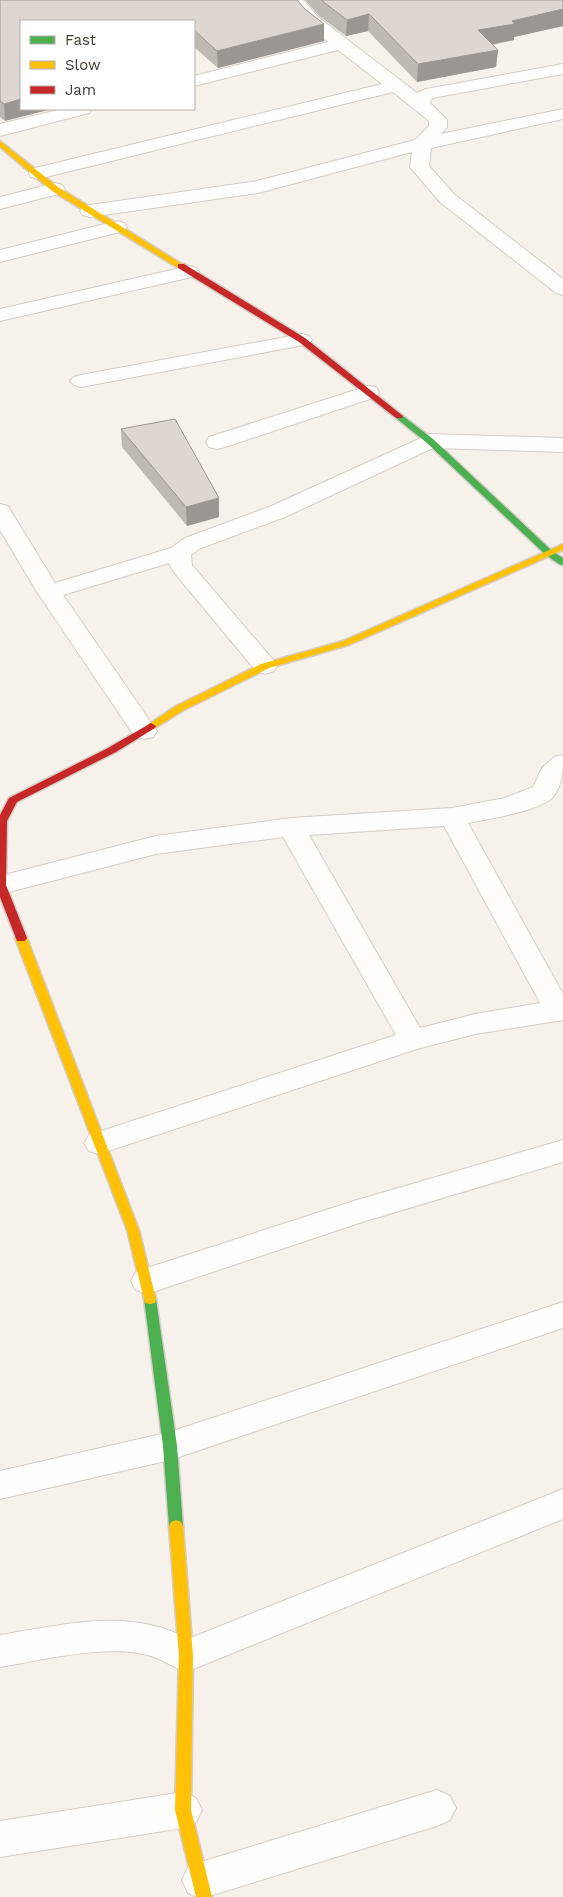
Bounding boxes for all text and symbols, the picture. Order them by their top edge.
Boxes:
legend [20,20,195,110]
text: Fast [65,31,97,49]
text: Slow [65,56,101,74]
text: Jam [65,81,96,99]

